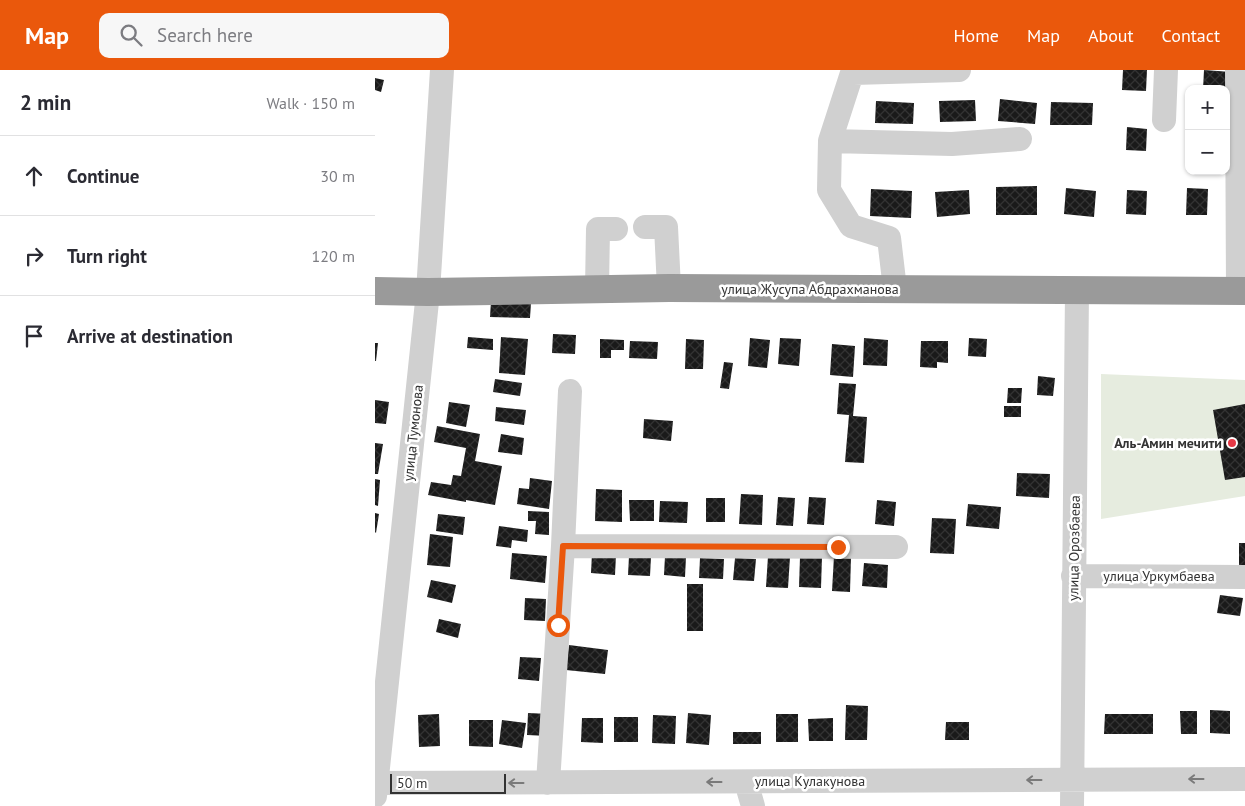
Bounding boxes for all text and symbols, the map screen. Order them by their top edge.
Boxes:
search box [99,13,449,58]
text: Map [25,20,69,51]
icon: search [117,21,145,49]
text: Search here [157,23,253,47]
text: Home [953,24,999,47]
text: Map [1027,24,1060,47]
text: About [1088,24,1134,47]
text: Contact [1162,24,1220,47]
map controls [1185,85,1230,175]
button: + [1185,85,1230,130]
text: 2 min [20,89,71,116]
text: Walk · 150 m [266,93,355,113]
button: − [1185,130,1230,175]
icon: ahead [20,162,48,190]
text: Continue [67,164,139,188]
text: 30 m [320,166,355,186]
icon: right [20,242,48,270]
text: Turn right [67,244,147,268]
text: 120 m [312,246,355,266]
street label: улица Жусупа Абдрахманова [721,280,899,298]
icon: arrive [20,322,48,350]
text: Arrive at destination [67,324,233,348]
street label: улица Тумонова [399,384,427,482]
place label: Аль-Амин мечити [1114,434,1222,452]
marker: Аль-Амин мечити [1226,437,1238,449]
street label: улица Орозбаева [1064,495,1084,601]
route end [827,536,850,559]
street label: улица Уркумбаева [1103,567,1215,585]
route start [547,614,570,637]
scale bar [390,771,506,794]
street label: улица Кулакунова [755,772,865,790]
text: 50 m [397,774,427,792]
one-way arrow [1189,774,1205,784]
one-way arrow [1026,775,1042,785]
one-way arrow [706,777,722,787]
one-way arrow [509,778,525,788]

